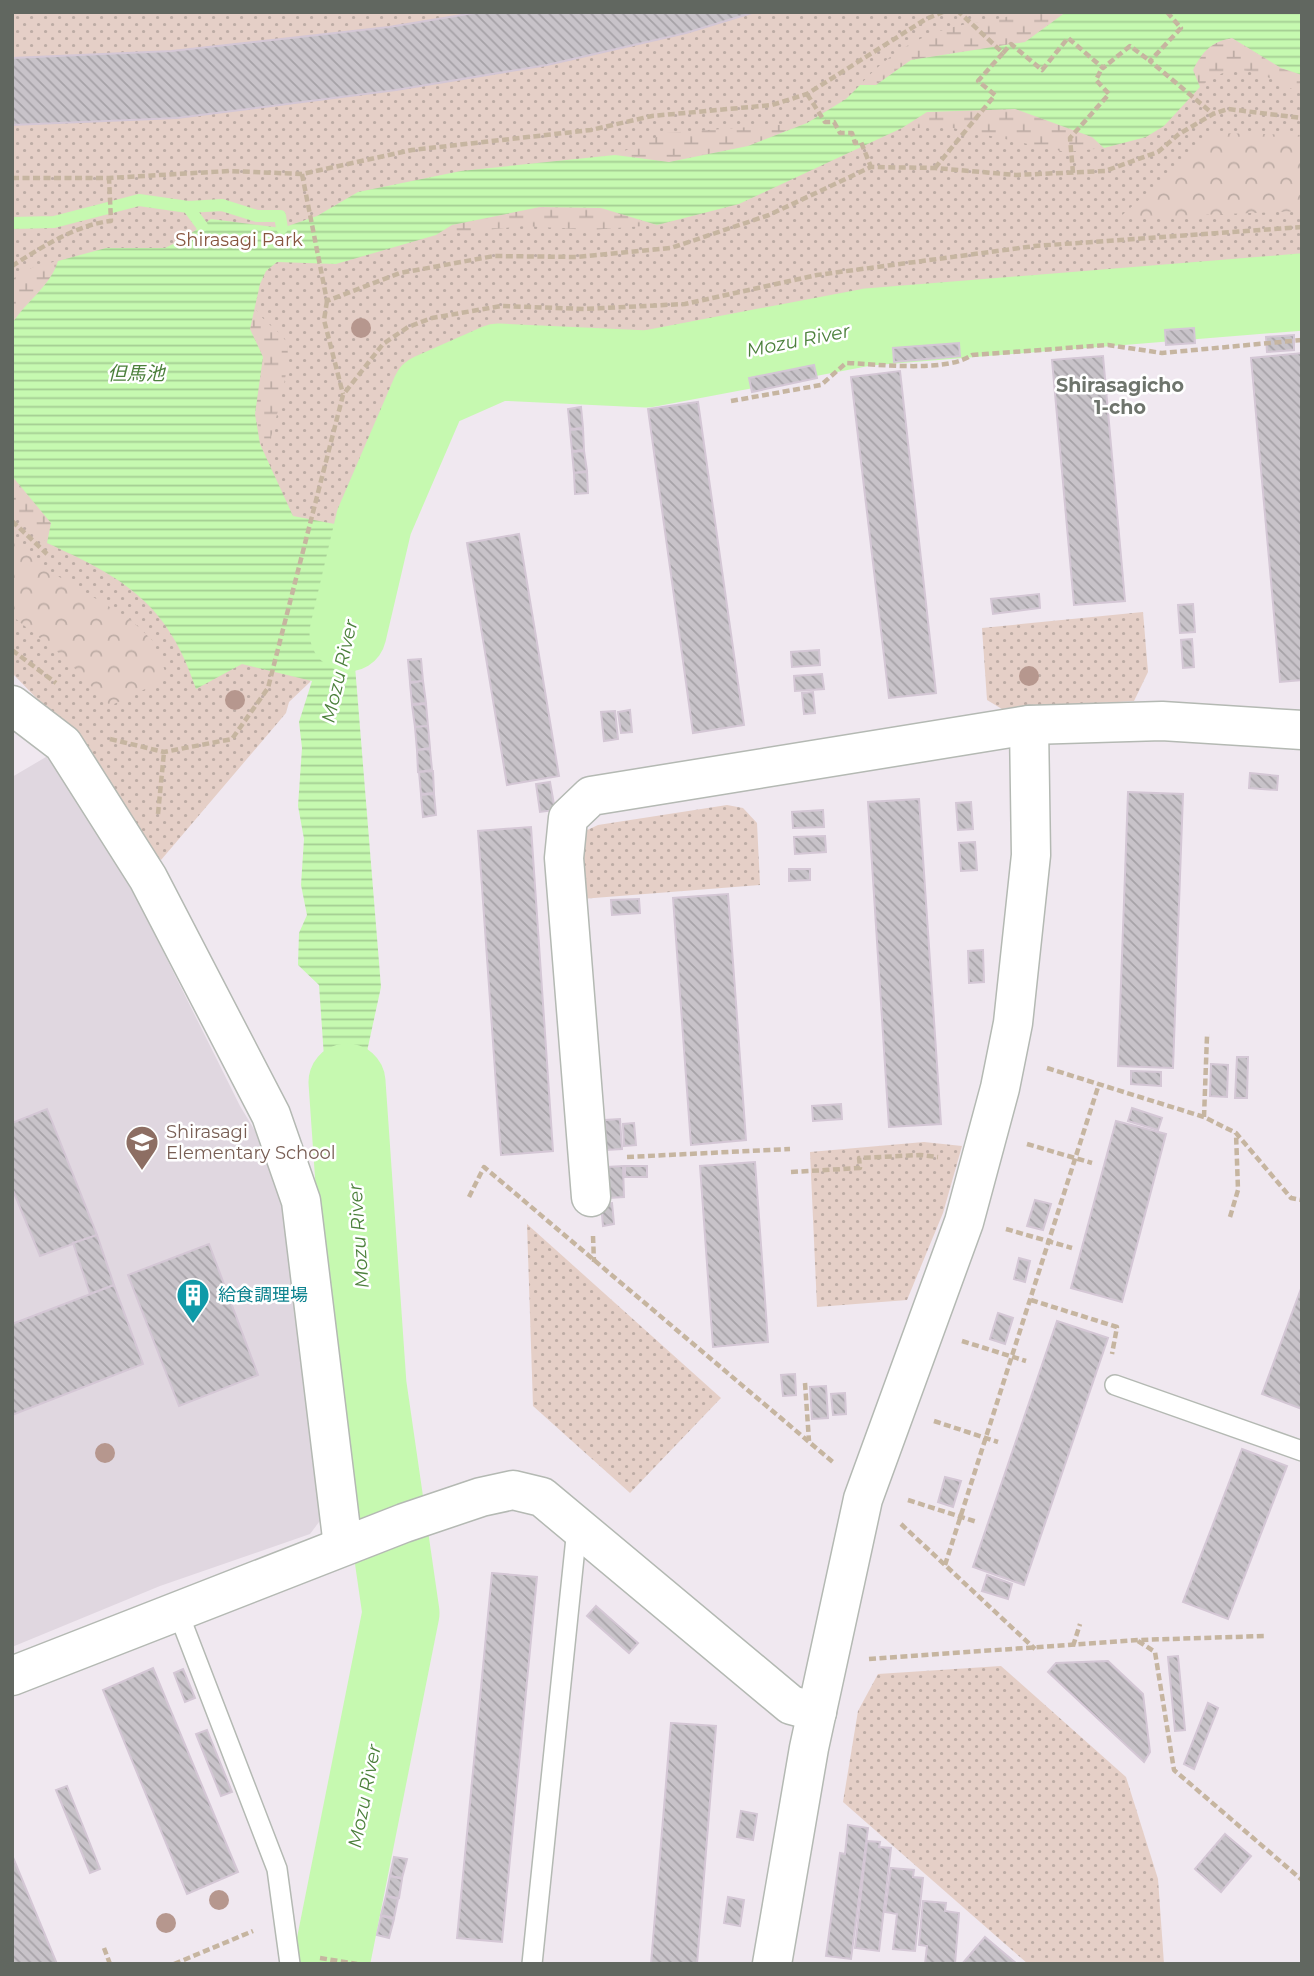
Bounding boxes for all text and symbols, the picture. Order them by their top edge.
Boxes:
park label: Shirasagi Park [175,229,303,251]
water label: Mozu River [744,319,852,362]
water label: 但馬池 [107,362,166,385]
district label: Shirasagicho 1-cho [1056,374,1184,419]
water label: Mozu River [316,617,363,725]
place label: Shirasagi Elementary School [166,1121,336,1164]
school or university icon: Shirasagi Elementary School [123,1123,161,1172]
water label: Mozu River [343,1182,374,1289]
building icon: 給食調理場 [174,1276,212,1325]
place label: 給食調理場 [218,1284,308,1306]
water label: Mozu River [343,1742,386,1850]

